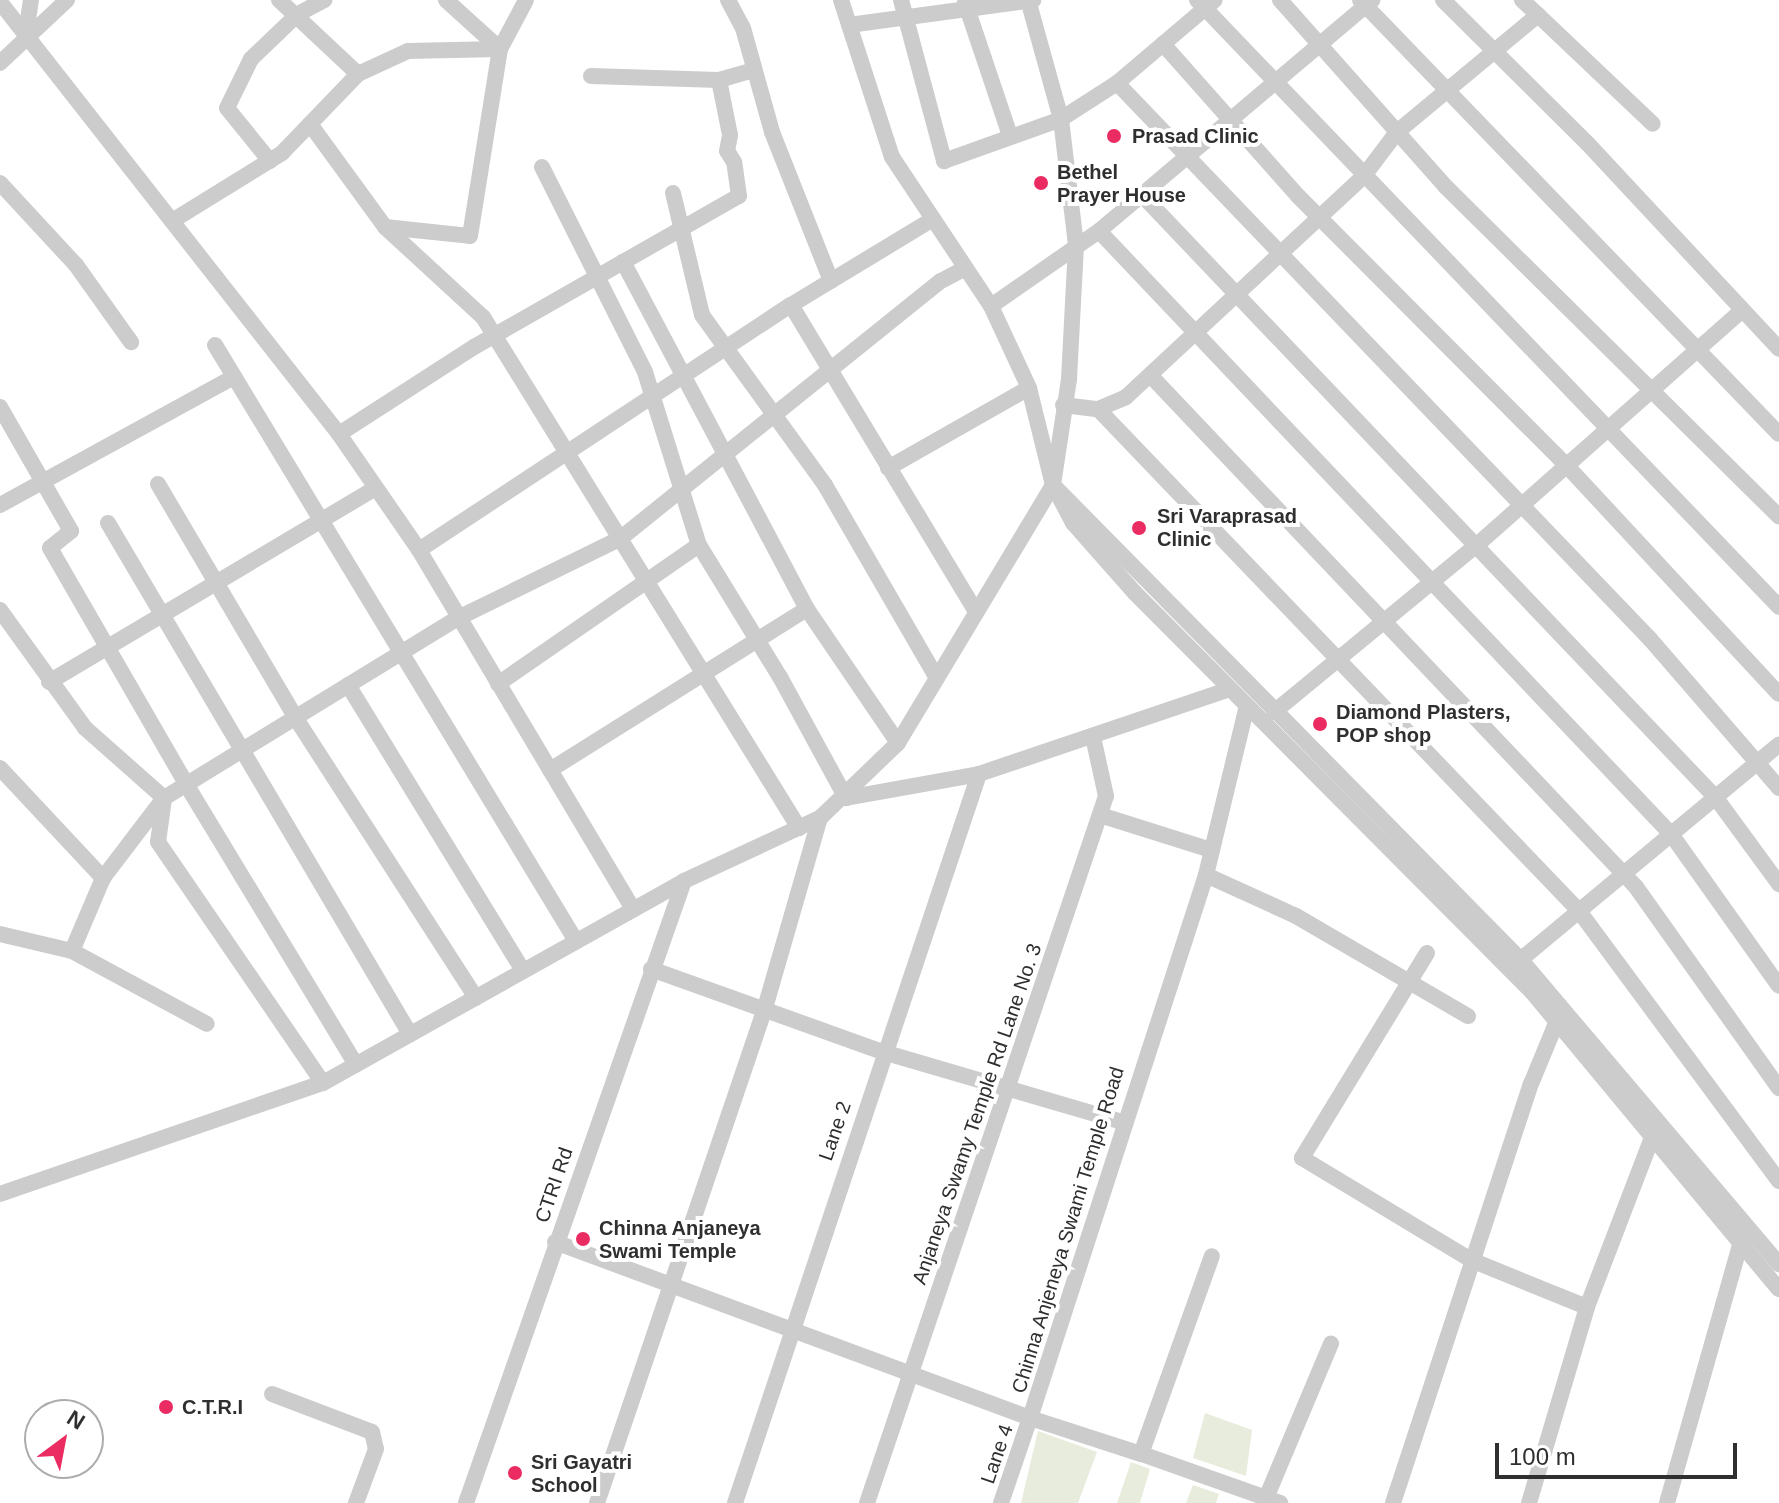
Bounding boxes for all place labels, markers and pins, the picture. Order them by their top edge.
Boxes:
place label: Prasad Clinic [1132,124,1259,148]
marker: Prasad Clinic [1103,125,1125,147]
place label: Bethel Prayer House [1057,160,1186,207]
marker: Bethel Prayer House [1032,174,1050,192]
place label: Sri Varaprasad Clinic [1157,504,1297,551]
marker: Sri Varaprasad Clinic [1128,517,1150,539]
place label: Diamond Plasters, POP shop [1336,700,1511,747]
marker: Diamond Plasters, POP shop [1311,715,1329,733]
place label: Chinna Anjaneya Swami Temple [599,1216,761,1263]
marker: Chinna Anjaneya Swami Temple [574,1230,592,1248]
place label: C.T.R.I [182,1395,243,1419]
marker: C.T.R.I [157,1398,175,1416]
place label: Sri Gayatri School [531,1450,632,1497]
marker: Sri Gayatri School [506,1464,524,1482]

